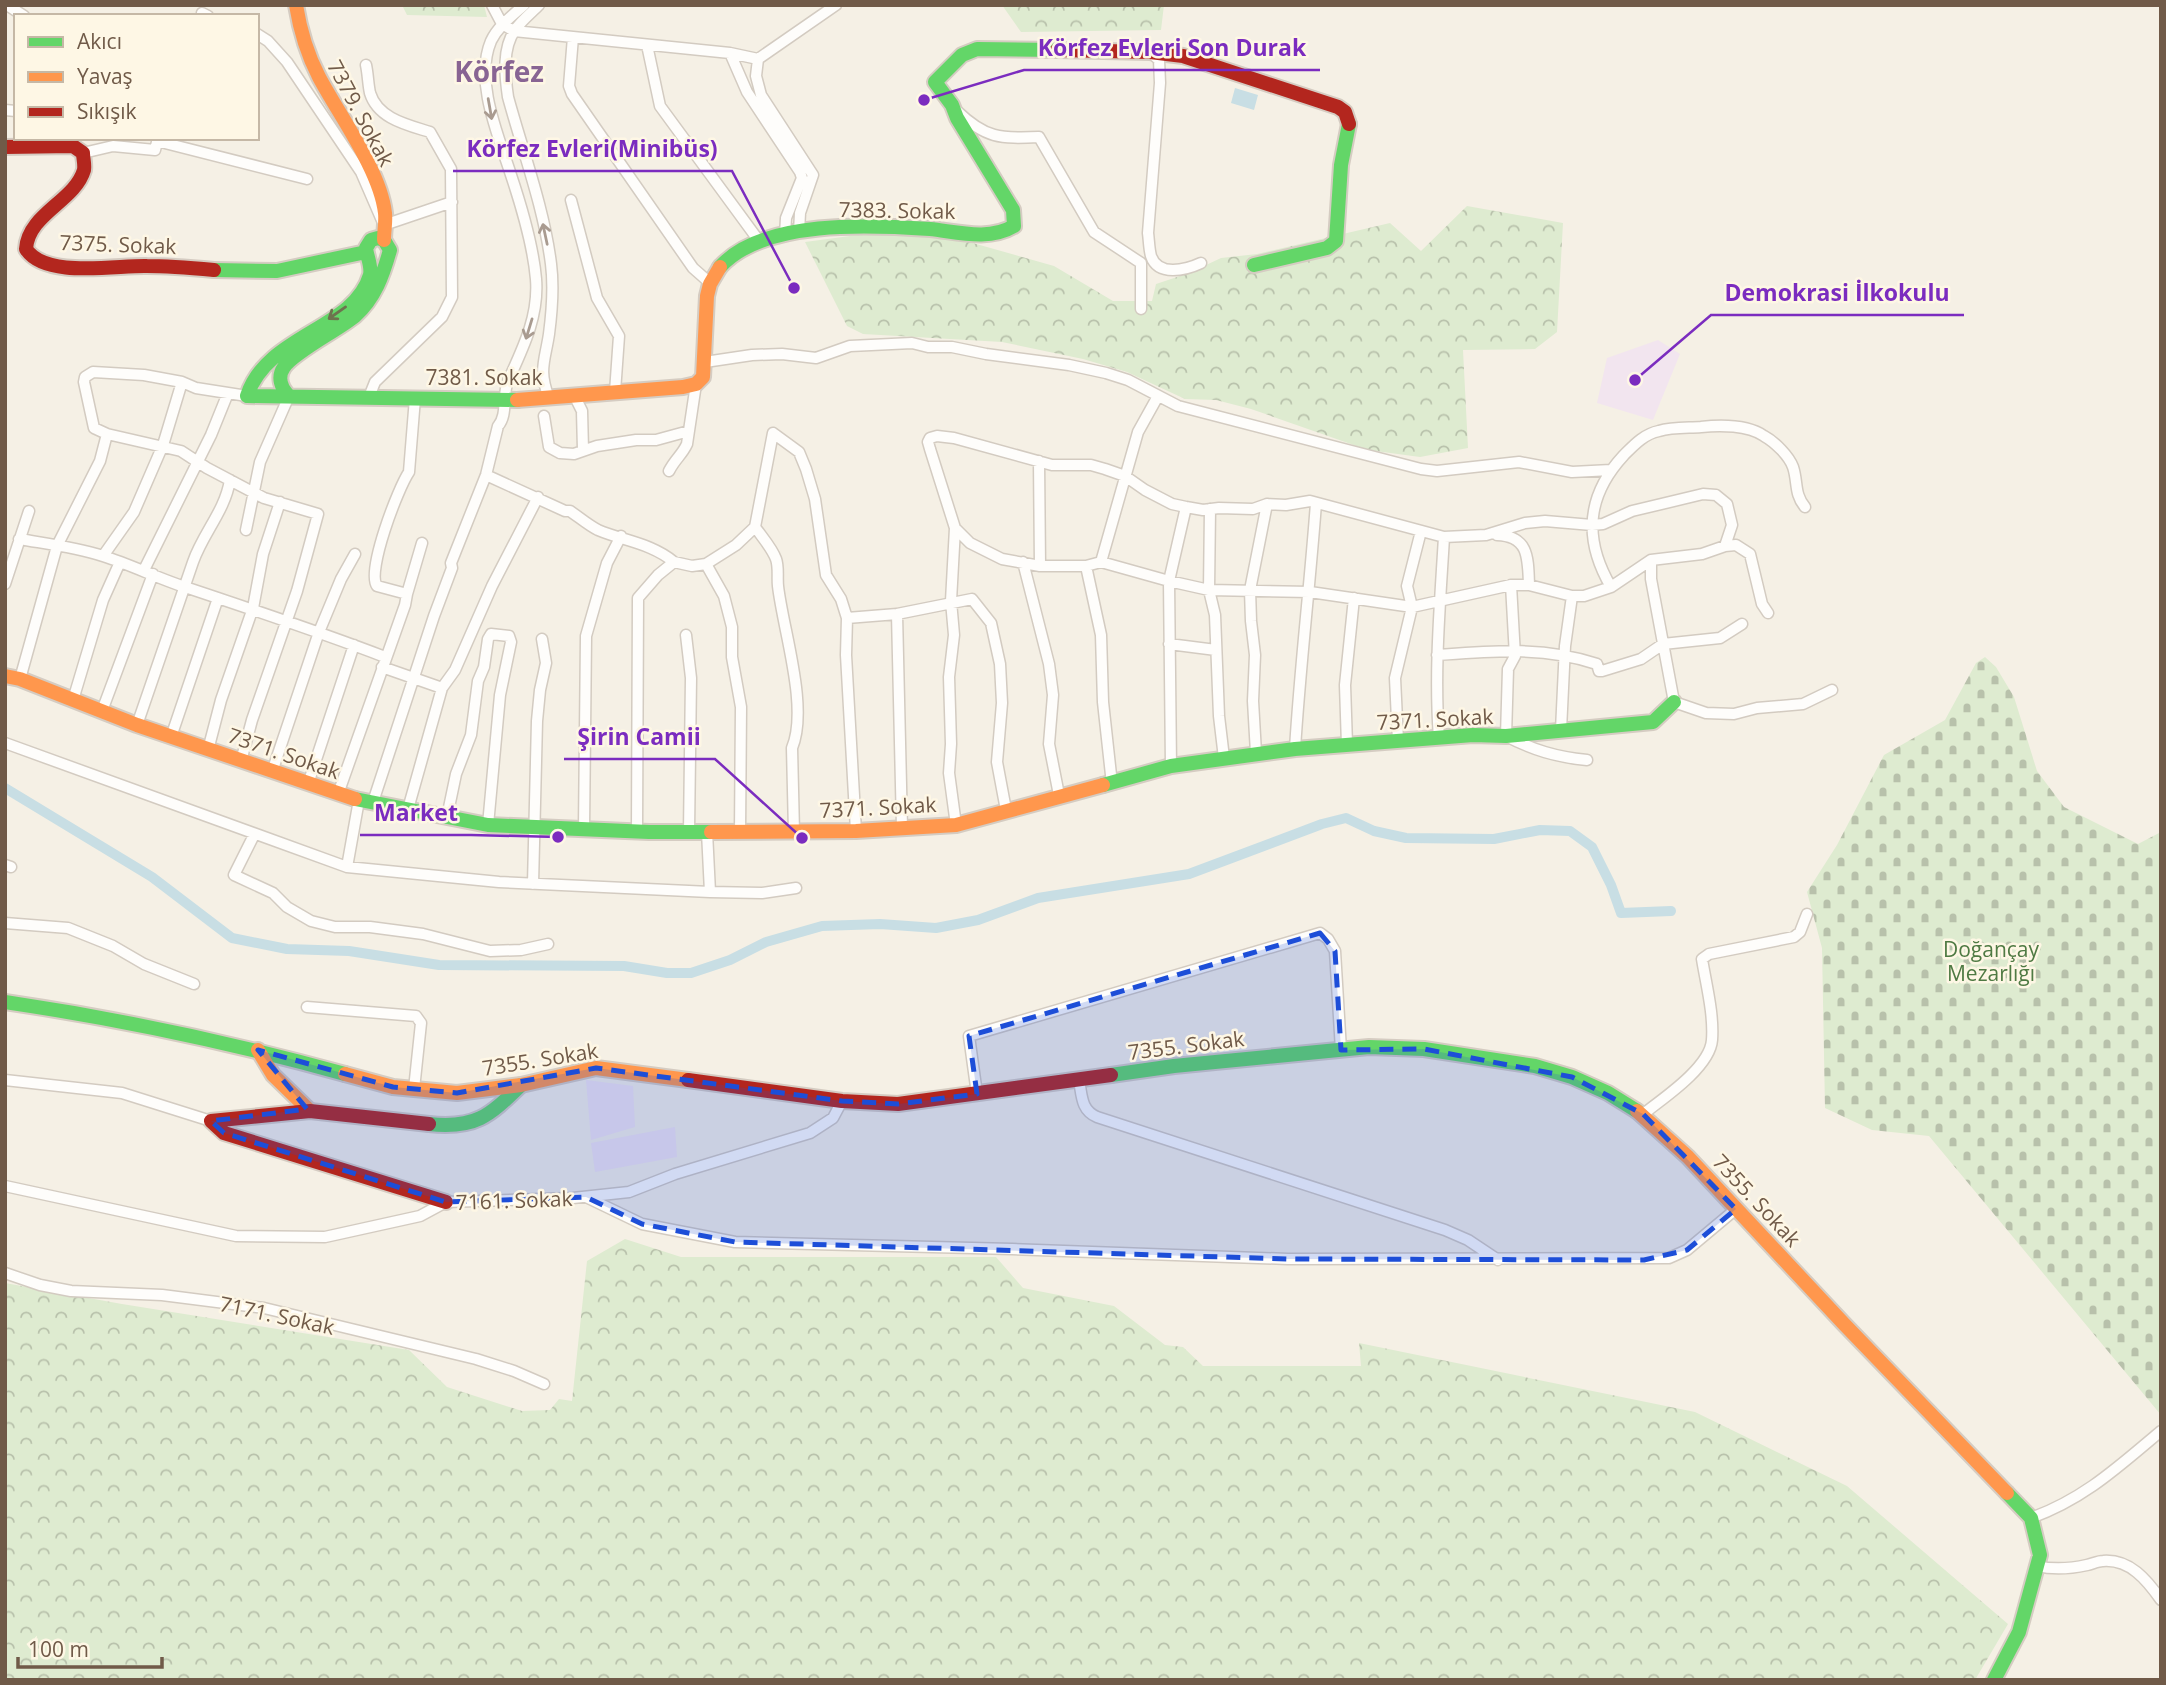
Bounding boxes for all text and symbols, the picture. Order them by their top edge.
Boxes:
legend [14,14,259,140]
callout: Körfez Evleri Son Durak [1024,26,1320,70]
text: Akıcı [77,27,122,55]
text: Körfez Evleri Son Durak [1038,31,1307,63]
district label: Körfez [454,52,544,90]
street label: 7379. Sokak [321,55,401,171]
text: Yavaş [77,62,133,90]
text: Sıkışık [77,97,137,125]
one-way arrow [484,97,498,120]
callout: Körfez Evleri(Minibüs) [453,127,732,171]
text: Körfez Evleri(Minibüs) [466,132,718,164]
street label: 7383. Sokak [838,195,956,225]
one-way arrow [538,223,552,246]
street label: 7375. Sokak [59,228,177,260]
callout: Demokrasi İlkokulu [1711,271,1964,315]
text: Demokrasi İlkokulu [1724,276,1950,308]
one-way arrow [328,306,347,320]
one-way arrow [522,318,535,340]
street label: 7381. Sokak [426,363,542,391]
street label: 7371. Sokak [1376,702,1494,736]
callout: Şirin Camii [564,715,715,759]
text: Şirin Camii [577,720,701,752]
street label: 7371. Sokak [224,721,344,785]
street label: 7371. Sokak [819,790,937,824]
callout: Market [360,791,471,835]
text: Market [374,796,458,828]
park label: Doğançay Mezarlığı [1943,935,2040,987]
street label: 7355. Sokak [1126,1024,1246,1066]
street label: 7355. Sokak [480,1036,600,1082]
street label: 7355. Sokak [1707,1148,1807,1252]
street label: 7161. Sokak [455,1184,573,1216]
street label: 7171. Sokak [217,1289,337,1341]
scale bar [18,1626,161,1670]
text: 100 m [28,1635,89,1663]

